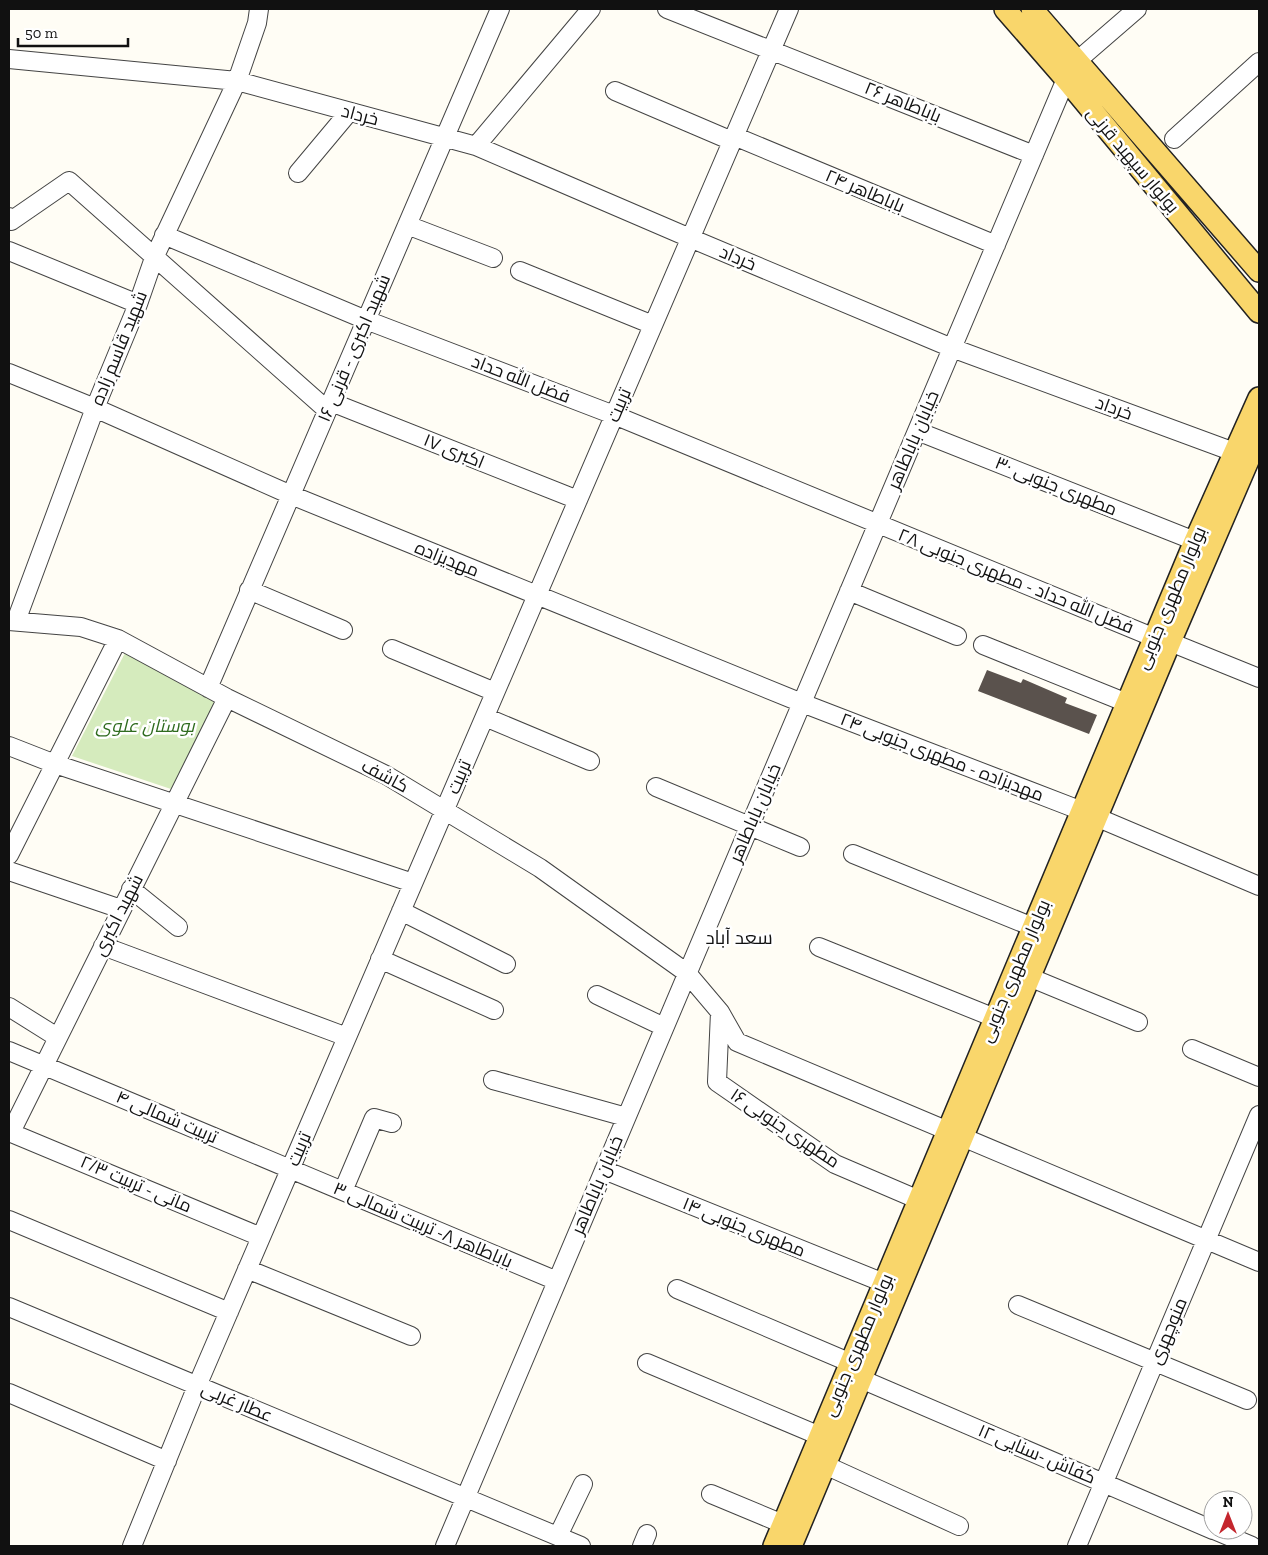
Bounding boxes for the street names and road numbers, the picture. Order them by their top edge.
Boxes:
street label: باباطاهر ۲۶ [861,77,945,127]
street label: خرداد [339,100,381,130]
street label: بولوار سپهبد قرنی [1082,102,1184,218]
street label: باباطاهر ۲۴ [822,164,908,218]
street label: خرداد [716,241,760,275]
street label: شهید اکبری - قرنی ۱۶ [313,271,395,425]
street label: شهید قاسم زاده [86,287,153,409]
street label: فضل الله حداد [469,349,574,408]
street label: تربیت [602,384,636,425]
street label: خیابان باباطاهر [882,387,944,494]
street label: خرداد [1093,391,1135,425]
street label: اکبری ۱۷ [420,429,488,473]
street label: مطهری جنوبی ۳۰ [992,452,1120,520]
street label: فضل الله حداد - مطهری جنوبی ۲۸ [895,523,1137,638]
street label: بولوار مطهری جنوبی [1131,523,1211,673]
street label: مهدیزاده [412,536,482,582]
street label: مهدیزاده - مطهری جنوبی ۲۴ [837,708,1047,806]
street label: کاشف [358,754,412,798]
street label: تربیت [442,756,476,797]
street label: خیابان باباطاهر [724,760,786,867]
street label: شهید اکبری [88,870,148,960]
street label: بولوار مطهری جنوبی [975,896,1055,1046]
street label: مطهری جنوبی ۱۶ [726,1083,844,1173]
street label: تربیت شمالی ۴ [113,1086,221,1148]
street label: تربیت [282,1128,316,1169]
street label: خیابان باباطاهر [566,1132,628,1239]
street label: مانی - تربیت ۲/۳ [77,1151,195,1217]
street label: باباطاهر ۸- تربیت شمالی ۳ [330,1177,516,1273]
street label: مطهری جنوبی ۱۴ [679,1192,809,1262]
street label: بولوار مطهری جنوبی [818,1270,898,1420]
street label: منوچهری [1144,1294,1193,1368]
street label: عطار غربی [198,1377,276,1427]
street label: کفاش -سنایی ۱۲ [975,1419,1099,1489]

